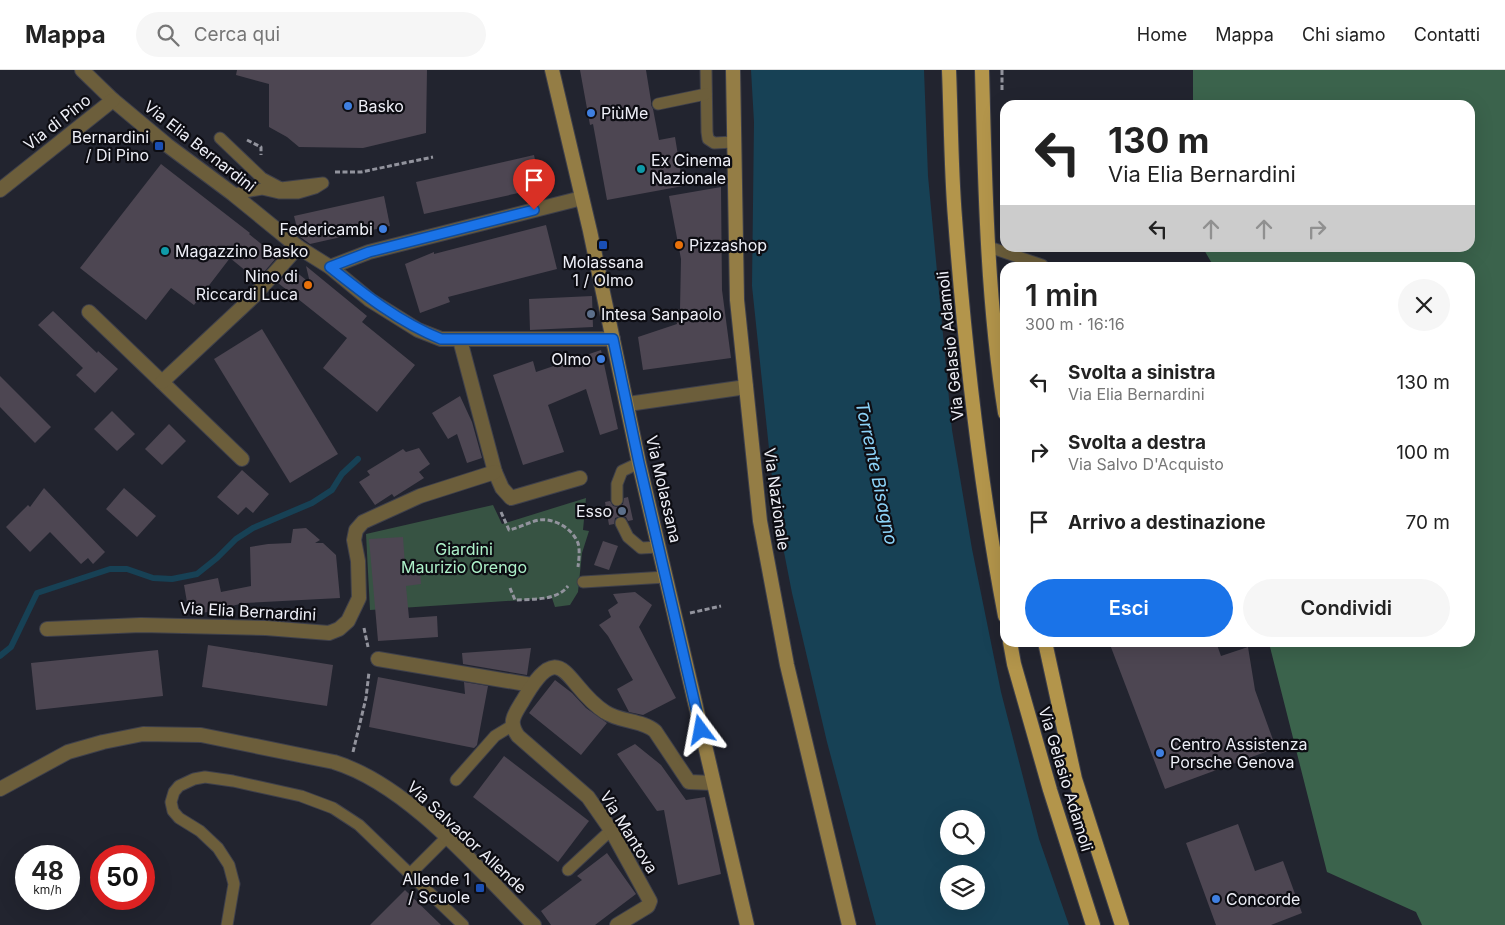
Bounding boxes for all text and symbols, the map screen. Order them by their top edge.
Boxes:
search box [136,12,486,57]
text: Mappa [25,20,106,49]
icon: search [154,21,182,49]
text: Cerca qui [194,23,280,46]
text: Home [1137,24,1187,45]
text: Mappa [1215,24,1274,45]
text: Chi siamo [1302,24,1386,45]
text: Contatti [1414,24,1480,45]
street label: Via di Pino [19,90,95,154]
street label: Via Elia Bernardini [140,96,260,196]
place label: Basko [358,96,404,116]
marker: Basko [342,100,354,112]
place label: PiùMe [601,103,648,123]
marker: PiùMe [585,107,597,119]
text: 130 m [1108,119,1210,161]
icon: left [1025,120,1090,185]
place label: Bernardini / Di Pino [72,127,149,165]
marker: Bernardini / Di Pino [153,140,165,152]
place label: Ex Cinema Nazionale [651,150,731,188]
pin [513,159,555,210]
text: Via Elia Bernardini [1108,161,1296,187]
marker: Ex Cinema Nazionale [635,163,647,175]
icon: arrive [520,166,548,194]
icon: left [1144,215,1172,243]
icon: ahead [1197,215,1225,243]
icon: ahead [1250,215,1278,243]
icon: right [1303,215,1331,243]
place label: Federicambi [280,219,373,239]
marker: Federicambi [377,223,389,235]
place label: Pizzashop [689,235,767,255]
marker: Molassana 1 / Olmo [597,239,609,251]
marker: Pizzashop [673,239,685,251]
place label: Magazzino Basko [175,241,308,261]
marker: Magazzino Basko [159,245,171,257]
place label: Molassana 1 / Olmo [562,252,644,290]
place label: Nino di Riccardi Luca [196,266,298,304]
street label: Via Gelasio Adamoli [932,270,968,422]
text: 1 min [1025,277,1098,313]
marker: Nino di Riccardi Luca [302,279,314,291]
button: close [1398,279,1450,331]
place label: Intesa Sanpaolo [601,304,722,324]
marker: Intesa Sanpaolo [585,308,597,320]
text: 300 m · 16:16 [1025,314,1125,334]
place label: Olmo [551,349,591,369]
marker: Olmo [595,353,607,365]
text: Svolta a sinistra [1068,361,1216,384]
icon: left [1025,368,1053,396]
text: 130 m [1397,371,1450,394]
text: Via Elia Bernardini [1068,384,1205,404]
water label: Torrente Bisagno [852,399,902,547]
text: Svolta a destra [1068,431,1206,454]
street label: Via Molassana [642,433,686,545]
icon: right [1025,438,1053,466]
text: 100 m [1396,441,1450,464]
street label: Via Nazionale [760,446,794,552]
text: Via Salvo D'Acquisto [1068,454,1224,474]
place label: Esso [576,501,612,521]
marker: Esso [616,505,628,517]
icon: arrive [1025,508,1053,536]
text: Arrivo a destinazione [1068,511,1266,534]
text: 70 m [1406,511,1450,534]
park label: Giardini Maurizio Orengo [401,539,527,577]
button: Esci [1025,579,1233,637]
button: Condividi [1243,579,1450,637]
street label: Via Elia Bernardini [179,597,317,625]
position arrow [674,703,726,755]
street label: Via Gelasio Adamoli [1034,704,1098,854]
place label: Centro Assistenza Porsche Genova [1170,734,1307,772]
marker: Centro Assistenza Porsche Genova [1154,747,1166,759]
street label: Via Salvador Allende [403,776,531,898]
street label: Via Mantova [596,787,662,877]
map controls [940,810,985,910]
button: search [940,810,985,855]
speed limit sign: 50 [90,845,155,910]
text: 48 [31,856,64,886]
button: layers [940,865,985,910]
place label: Allende 1 / Scuole [402,869,470,907]
text: km/h [33,882,62,897]
marker: Allende 1 / Scuole [474,882,486,894]
place label: Concorde [1226,889,1300,909]
marker: Concorde [1210,893,1222,905]

